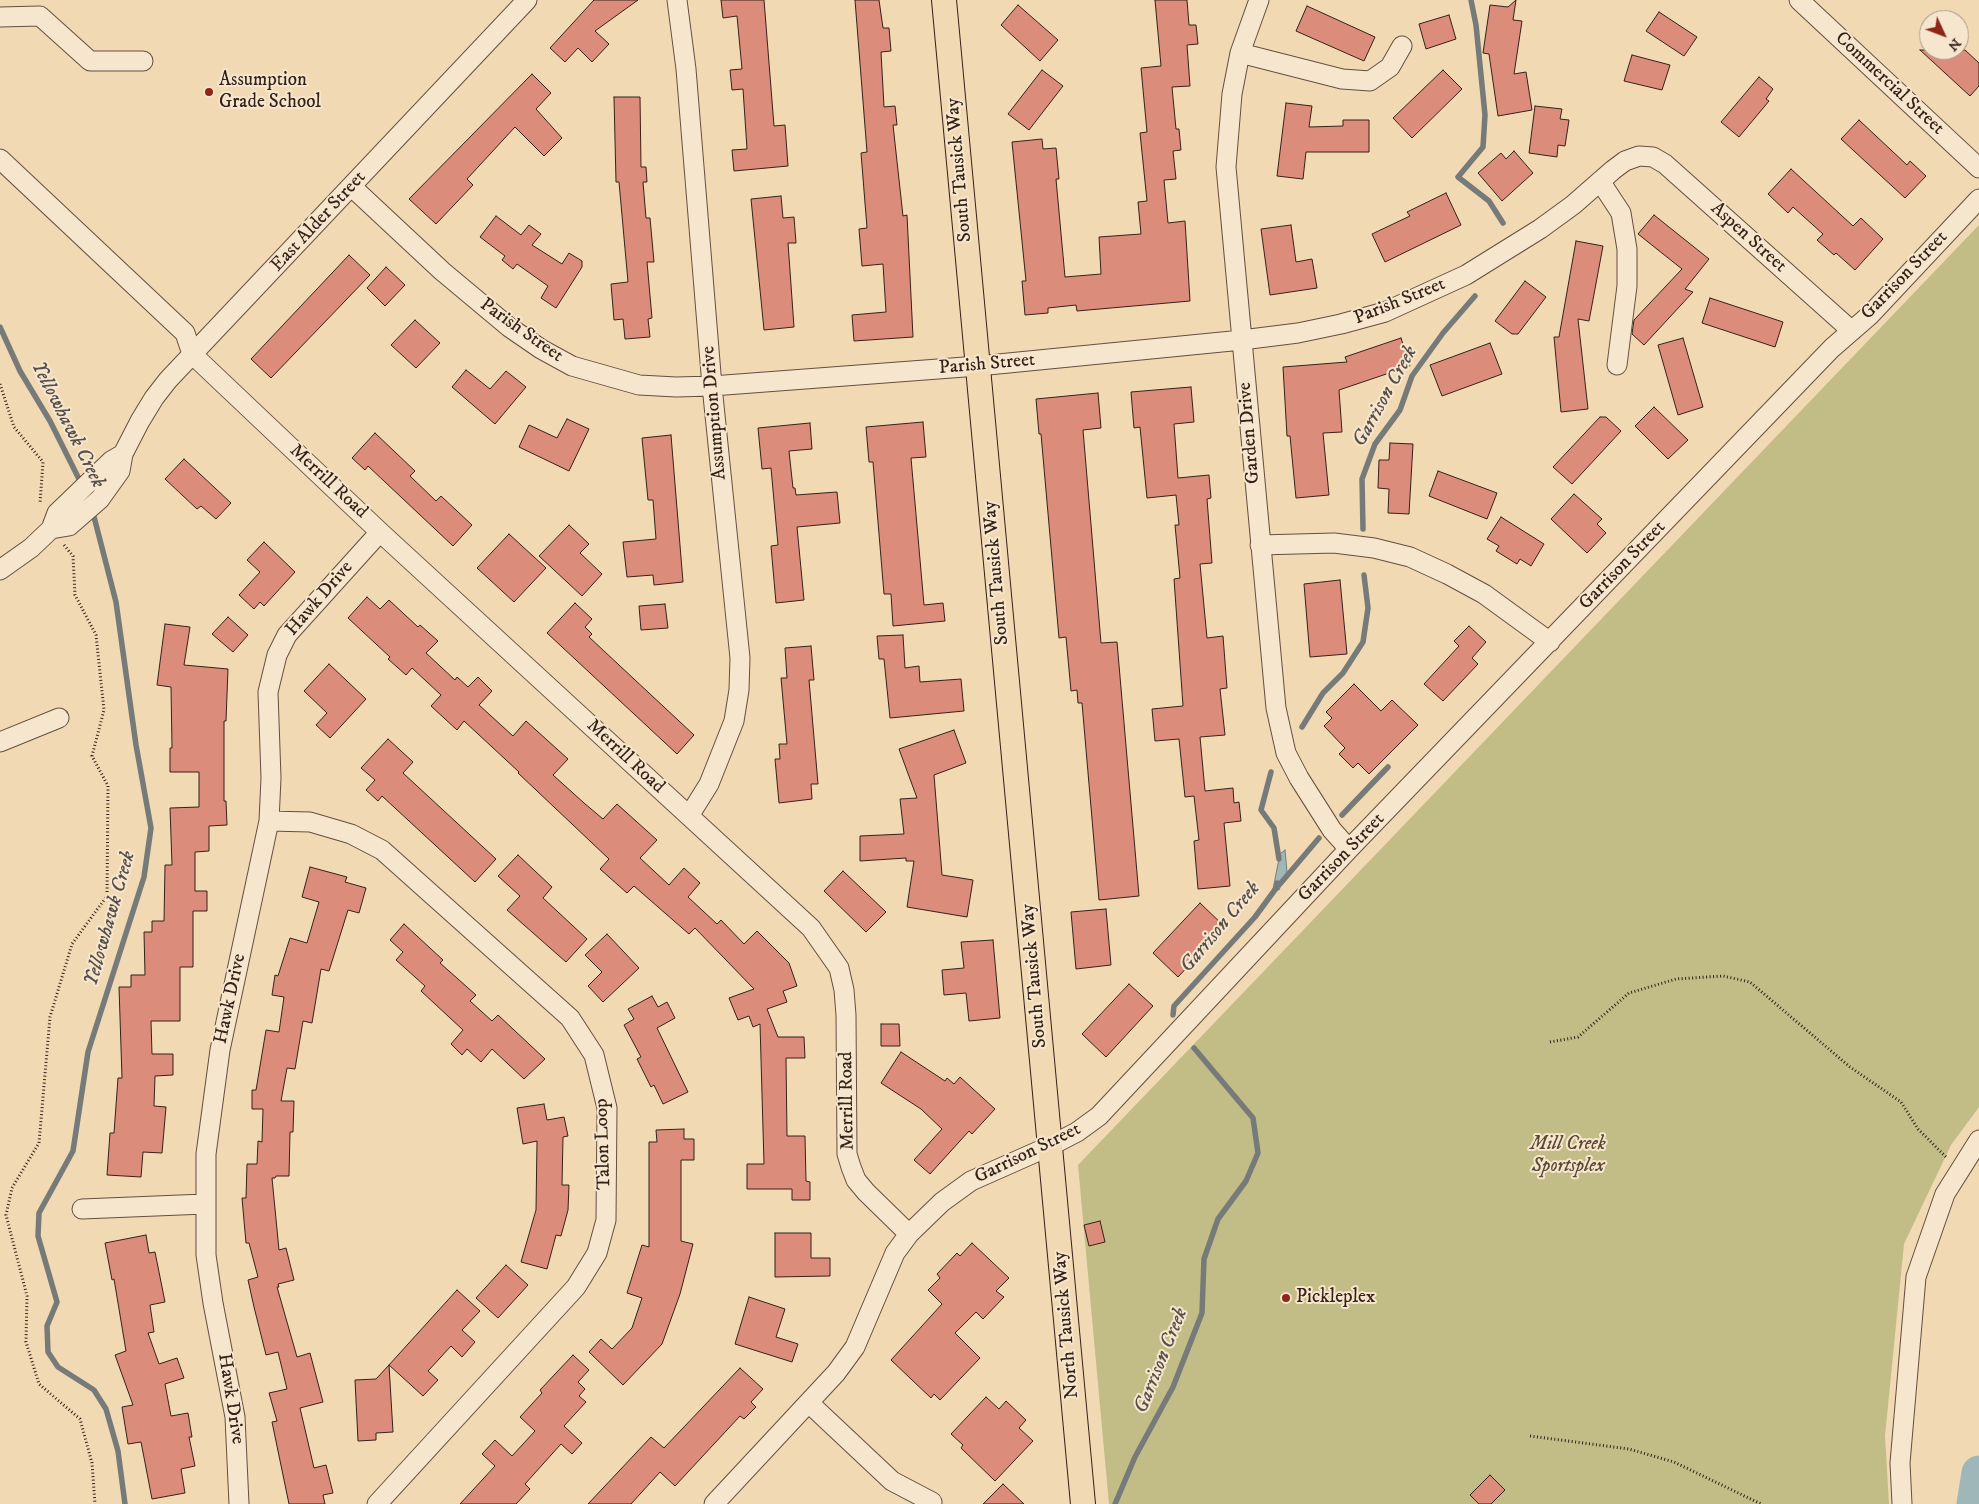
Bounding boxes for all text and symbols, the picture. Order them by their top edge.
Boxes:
north arrow [1919,10,1969,60]
street label: Commercial Street [1830,28,1948,140]
text: N [1944,34,1965,55]
place label: Assumption Grade School [219,70,321,114]
marker: Assumption Grade School [203,86,215,98]
street label: South Tausick Way [942,97,978,243]
street label: East Alder Street [267,167,371,277]
street label: Aspen Street [1705,198,1791,278]
street label: Garrison Street [1857,227,1953,325]
street label: Parish Street [1351,273,1449,331]
street label: Parish Street [475,294,567,368]
water label: Garrison Creek [1348,342,1424,452]
street label: Assumption Drive [698,345,732,481]
street label: Parish Street [938,349,1036,381]
water label: Yellowhawk Creek [25,358,109,492]
street label: Garden Drive [1234,381,1266,485]
street label: Merrill Road [284,440,372,524]
street label: South Tausick Way [979,500,1015,646]
street label: Garrison Street [1575,517,1671,615]
street label: Hawk Drive [281,557,359,641]
street label: Merrill Road [581,715,669,799]
street label: Garrison Street [1294,809,1390,907]
water label: Yellowhawk Creek [80,849,142,989]
water label: Garrison Creek [1176,878,1266,978]
street label: South Tausick Way [1017,903,1053,1049]
street label: Hawk Drive [210,952,252,1046]
street label: Merrill Road [836,1051,860,1151]
street label: Talon Loop [591,1098,617,1190]
street label: Garrison Street [971,1119,1085,1189]
park label: Mill Creek Sportsplex [1530,1134,1606,1178]
street label: North Tausick Way [1049,1250,1085,1400]
place label: Pickleplex [1296,1287,1375,1309]
marker: Pickleplex [1280,1292,1292,1304]
water label: Garrison Creek [1130,1305,1194,1417]
street label: Hawk Drive [212,1352,248,1446]

